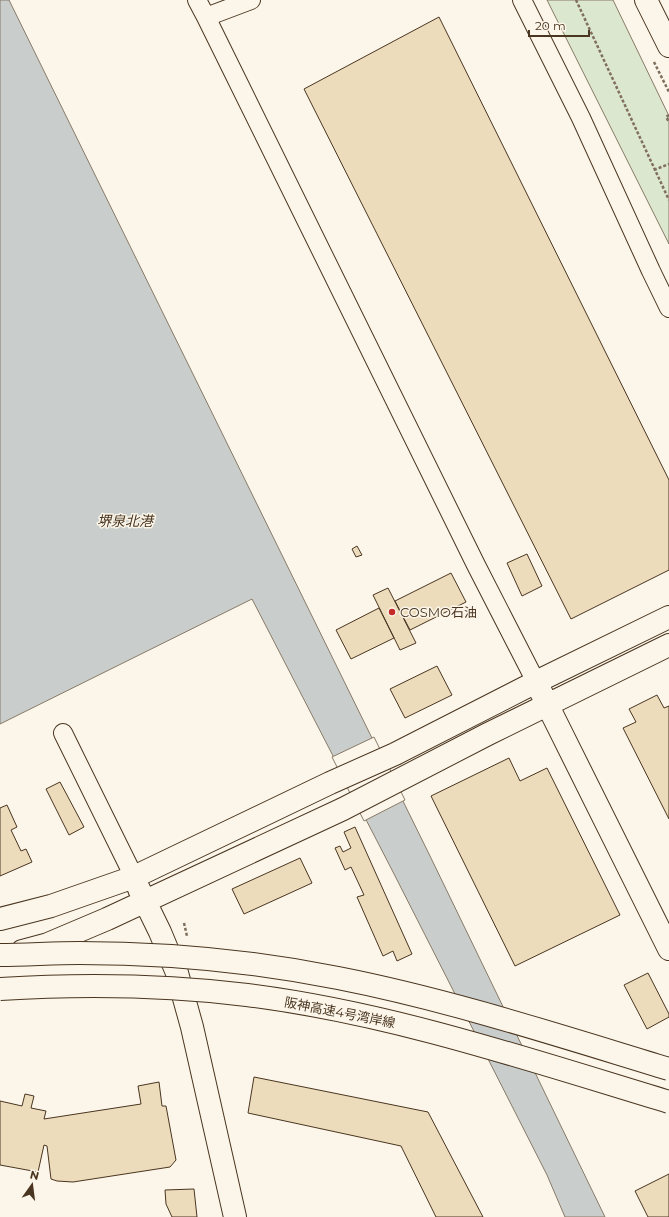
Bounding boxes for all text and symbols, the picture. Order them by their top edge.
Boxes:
scale bar [529,12,589,38]
text: 20 m [535,18,566,33]
water label: 堺泉北港 [97,512,155,530]
place label: COSMO石油 [400,604,477,620]
marker: COSMO石油 [387,607,397,617]
street label: 阪神高速4号湾岸線 [283,993,397,1031]
north arrow [12,1165,52,1205]
text: N [28,1167,40,1183]

